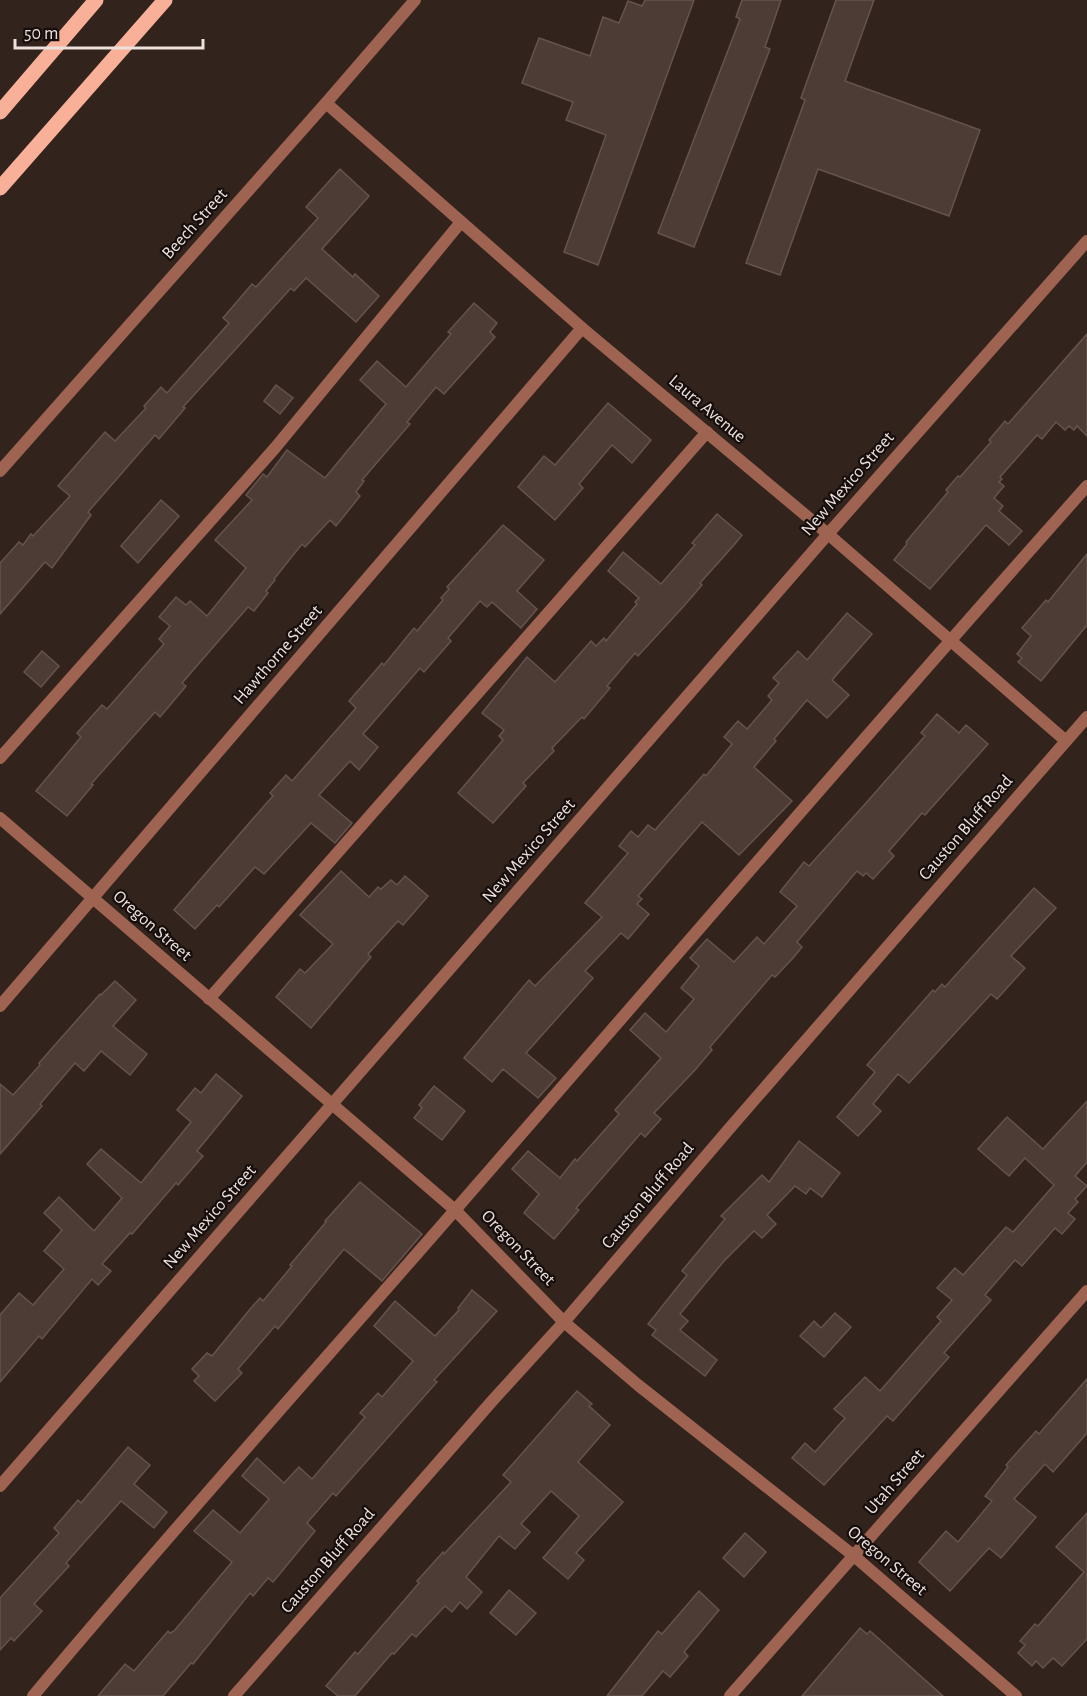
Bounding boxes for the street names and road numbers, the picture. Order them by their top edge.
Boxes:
street label: Beech Street [159,185,231,263]
street label: Laura Avenue [665,372,749,446]
street label: New Mexico Street [798,429,898,539]
street label: Hawthorne Street [230,602,326,708]
street label: Causton Bluff Road [916,772,1016,884]
street label: New Mexico Street [479,796,579,906]
street label: Oregon Street [109,887,195,965]
street label: Causton Bluff Road [598,1139,698,1253]
street label: New Mexico Street [160,1162,260,1272]
street label: Oregon Street [478,1207,558,1289]
street label: Utah Street [862,1446,928,1518]
street label: Causton Bluff Road [278,1505,378,1617]
street label: Oregon Street [844,1523,930,1599]

